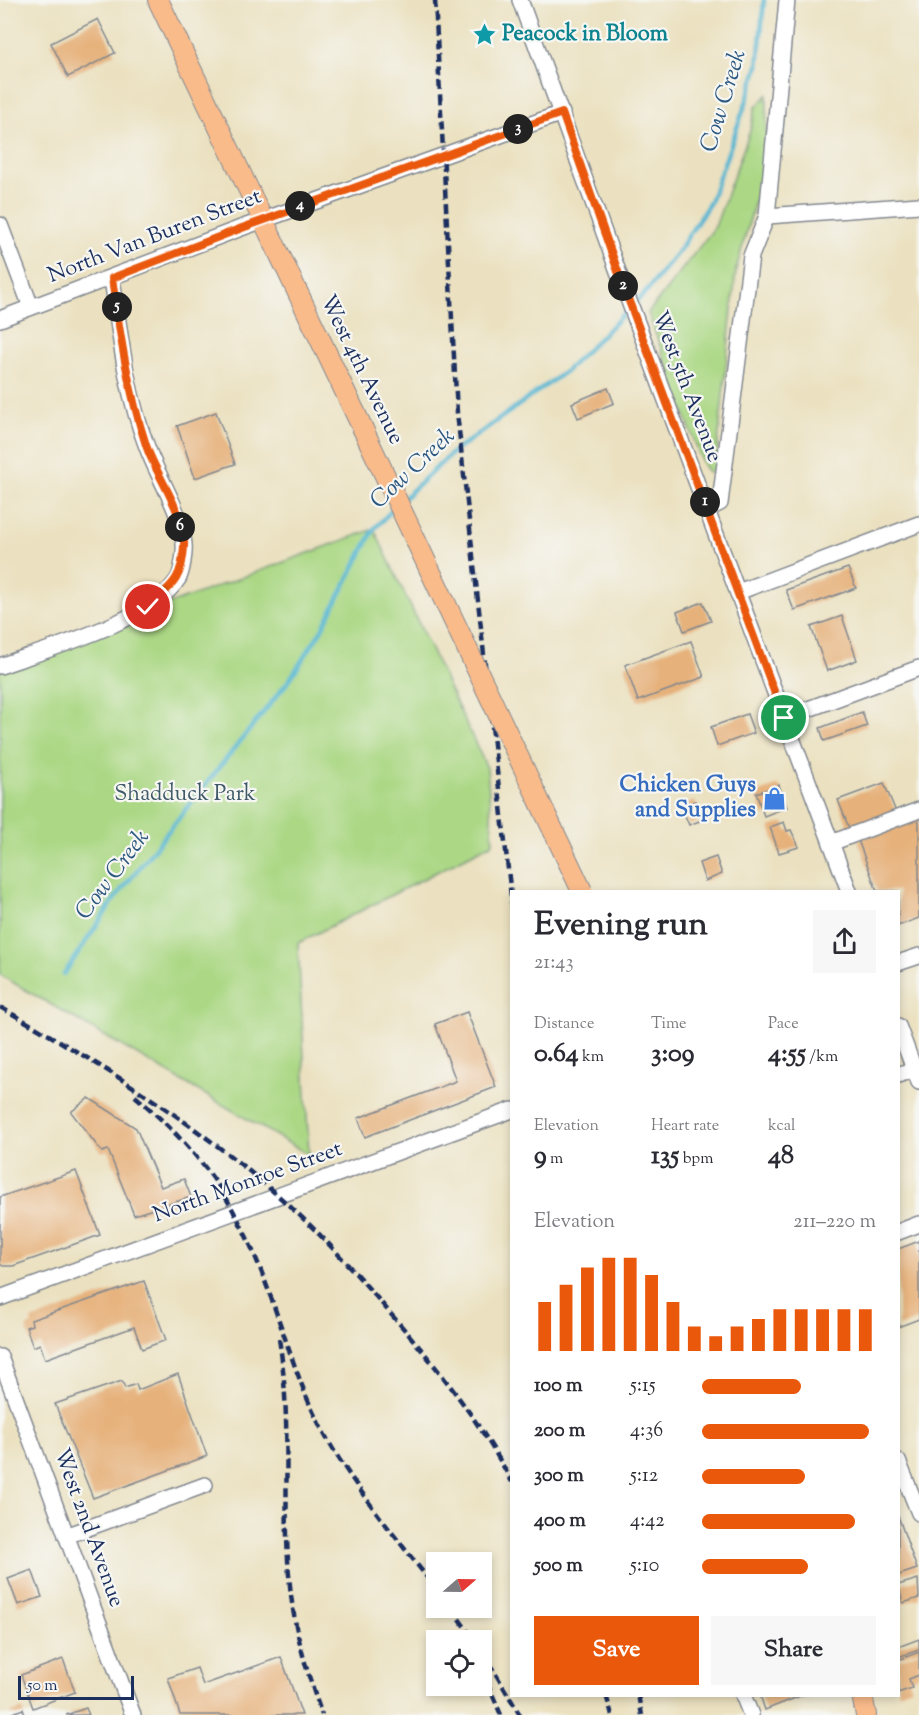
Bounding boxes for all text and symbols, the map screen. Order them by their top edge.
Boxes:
place label: Peacock in Bloom [502,19,669,51]
place icon: Peacock in Bloom [471,22,497,48]
water label: Cow Creek [692,45,756,156]
pin: 3 [503,114,533,144]
text: 3 [515,117,521,140]
street label: North Van Buren Street [44,181,267,293]
pin: 4 [285,191,315,221]
text: 4 [296,194,304,217]
pin: 2 [608,271,638,301]
text: 2 [619,274,627,297]
street label: West 4th Avenue [311,290,411,450]
pin: 5 [102,292,132,322]
text: 5 [114,295,120,318]
street label: West 5th Avenue [642,307,730,467]
water label: Cow Creek [363,420,463,517]
pin: 1 [690,487,720,517]
text: 1 [702,490,708,513]
pin: 6 [165,512,195,542]
text: 6 [176,515,184,538]
pin [122,581,173,632]
icon: check [131,590,164,623]
pin [758,692,809,743]
icon: arrive [767,701,800,734]
place label: Chicken Guys and Supplies [620,770,756,827]
park label: Shadduck Park [114,779,256,811]
shop icon: Chicken Guys and Supplies [761,786,787,812]
water label: Cow Creek [68,823,158,927]
text: Evening run [534,902,708,950]
button: share [813,910,876,973]
text: 21:43 [534,949,574,978]
text: Distance [534,1013,594,1036]
text: Time [651,1013,687,1036]
text: Pace [768,1013,799,1036]
text: 0.64 [534,1036,579,1073]
text: 3:09 [651,1036,694,1073]
text: 4:55 [768,1036,806,1073]
text: km [579,1046,604,1069]
text: /km [806,1046,838,1069]
text: Elevation [534,1115,599,1138]
text: Heart rate [651,1115,719,1138]
text: kcal [768,1115,796,1138]
street label: North Monroe Street [149,1134,348,1232]
text: 9 [534,1138,547,1175]
text: 135 [651,1138,679,1175]
text: 48 [768,1138,794,1175]
text: m [547,1148,563,1171]
text: bpm [679,1148,713,1171]
text: Elevation [534,1208,615,1237]
text: 211–220 m [793,1208,876,1237]
text: 100 m [534,1372,583,1401]
text: 5:15 [630,1372,656,1401]
text: 200 m [534,1417,585,1446]
text: 4:36 [630,1417,663,1446]
street label: West 2nd Avenue [44,1444,132,1612]
text: 300 m [534,1462,584,1491]
text: 5:12 [630,1462,658,1491]
text: 400 m [534,1507,586,1536]
text: 4:42 [630,1507,665,1536]
north arrow [426,1552,492,1618]
map controls [426,1552,492,1696]
text: 500 m [534,1552,583,1581]
text: 5:10 [630,1552,659,1581]
button: Save [534,1616,699,1685]
button: Share [711,1616,876,1685]
button: locate [426,1630,492,1696]
scale bar [18,1673,134,1700]
text: 50 m [27,1675,58,1698]

